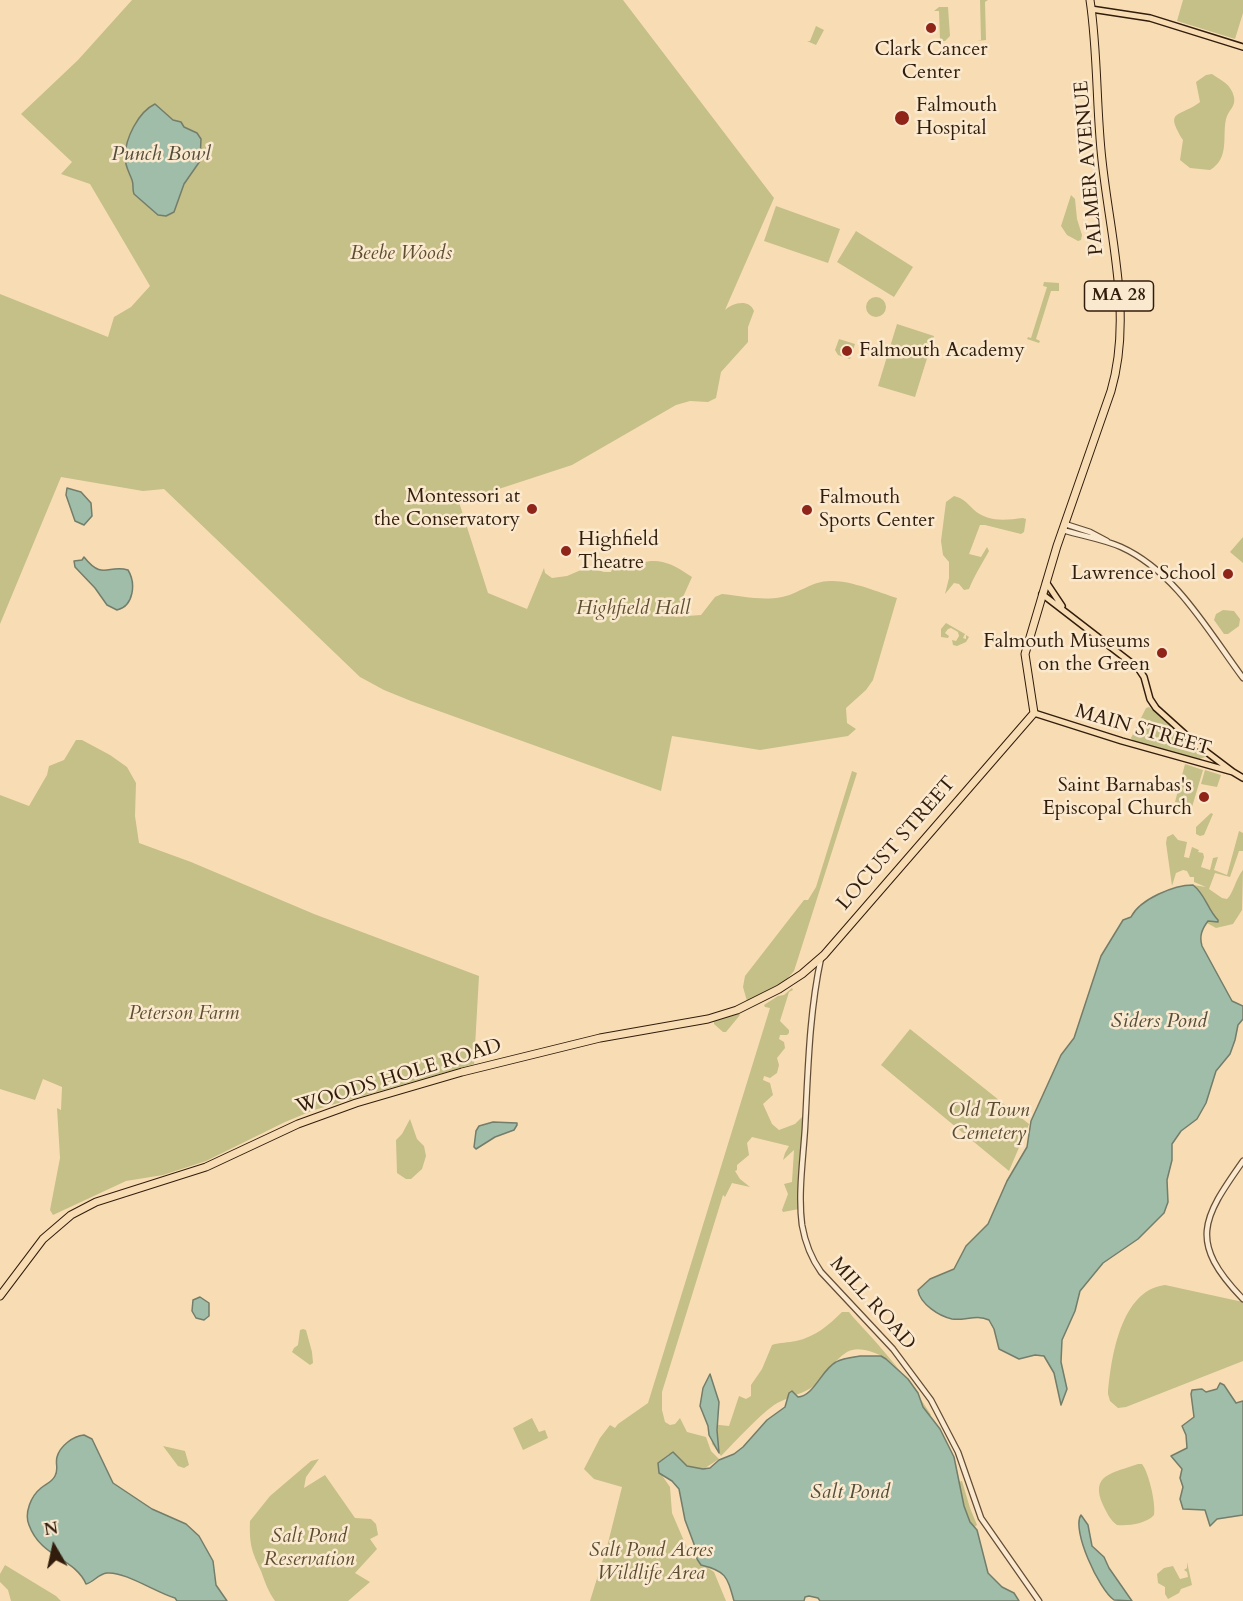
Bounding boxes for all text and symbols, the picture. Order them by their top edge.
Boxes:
marker: Clark Cancer Center [924,21,938,35]
place label: Clark Cancer Center [874,38,988,85]
street label: PALMER AVENUE [1070,80,1110,256]
place label: Falmouth Hospital [916,94,997,141]
marker: Falmouth Hospital [893,109,911,127]
water label: Punch Bowl [111,142,211,168]
park label: Beebe Woods [350,242,452,266]
road number: MA 28 [1084,281,1154,311]
place label: Falmouth Academy [859,339,1025,363]
marker: Falmouth Academy [840,344,854,358]
place label: Montessori at the Conservatory [374,485,520,532]
place label: Falmouth Sports Center [819,486,935,533]
marker: Montessori at the Conservatory [525,502,539,516]
marker: Falmouth Sports Center [800,503,814,517]
place label: Highfield Theatre [578,528,659,575]
marker: Highfield Theatre [559,544,573,558]
place label: Lawrence School [1071,562,1216,586]
marker: Lawrence School [1221,567,1235,581]
park label: Highfield Hall [576,597,690,621]
place label: Falmouth Museums on the Green [983,630,1150,677]
marker: Falmouth Museums on the Green [1155,646,1169,660]
street label: MAIN STREET [1072,700,1214,762]
street label: LOCUST STREET [833,772,961,916]
place label: Saint Barnabas's Episcopal Church [1042,774,1192,821]
marker: Saint Barnabas's Episcopal Church [1197,790,1211,804]
park label: Peterson Farm [128,1002,240,1026]
water label: Siders Pond [1111,1009,1207,1035]
street label: WOODS HOLE ROAD [293,1034,505,1120]
park label: Old Town Cemetery [949,1099,1029,1146]
street label: MILL ROAD [824,1253,920,1355]
water label: Salt Pond [810,1480,890,1506]
north arrow [24,1517,84,1577]
text: N [43,1517,60,1541]
park label: Salt Pond Reservation [264,1525,354,1572]
park label: Salt Pond Acres Wildlife Area [589,1539,713,1586]

